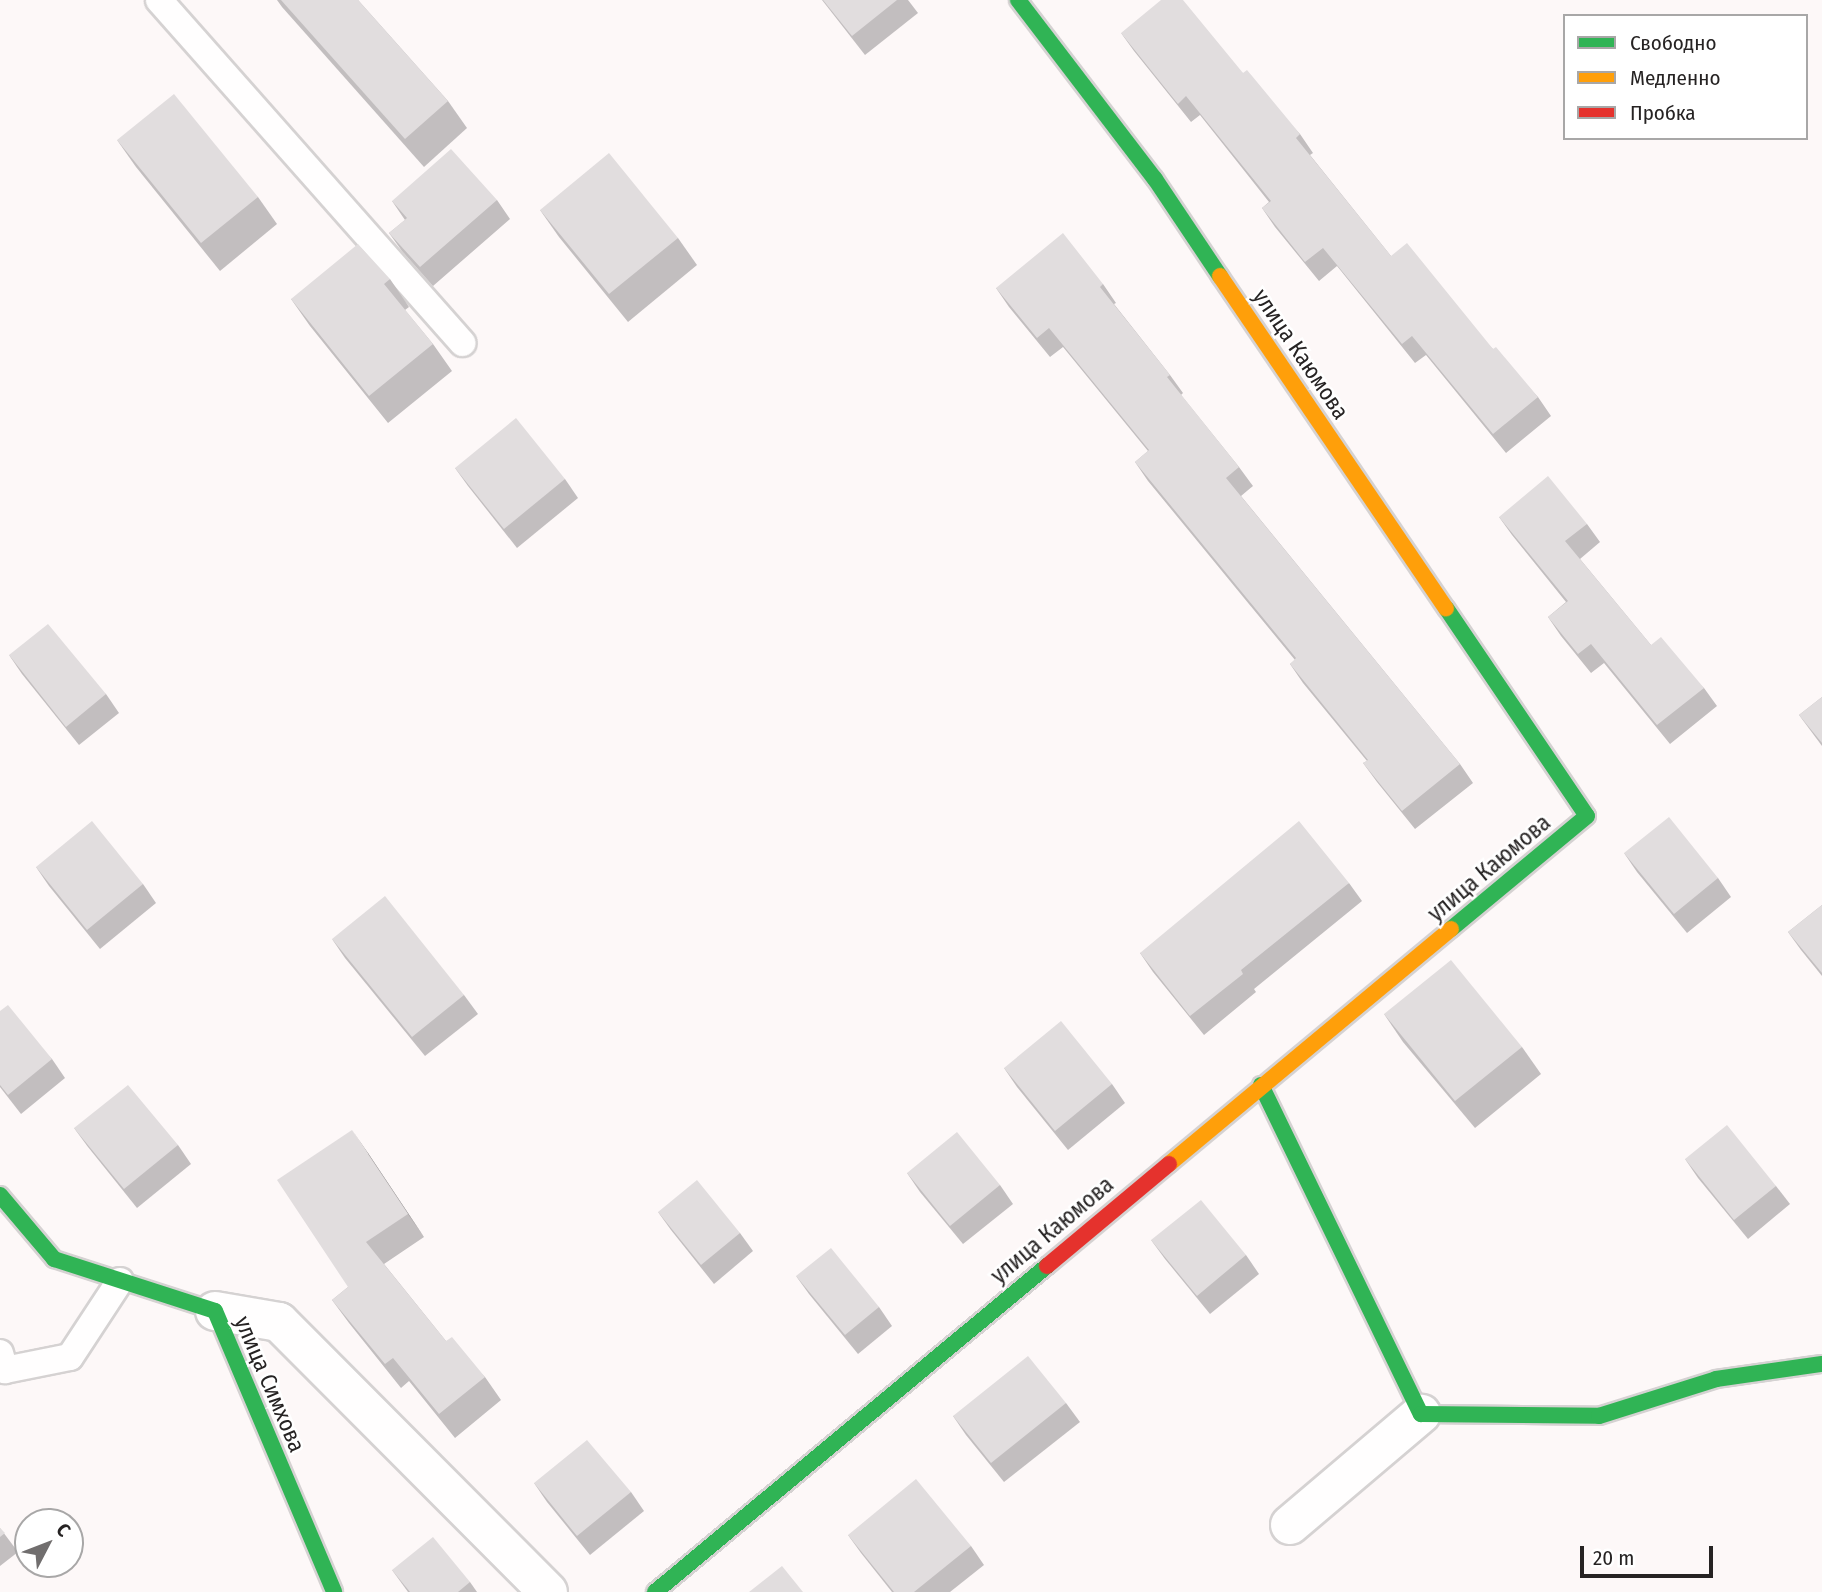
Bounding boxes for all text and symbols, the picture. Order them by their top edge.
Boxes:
legend [1563,14,1808,140]
text: Свободно [1630,30,1716,56]
text: Медленно [1630,65,1720,91]
text: Пробка [1630,100,1696,126]
street label: улица Каюмова [1247,284,1355,424]
street label: улица Каюмова [1422,809,1556,927]
street label: улица Каюмова [985,1171,1119,1289]
street label: улица Симхова [229,1312,311,1456]
north arrow [14,1508,84,1578]
text: С [52,1519,75,1541]
scale bar [1584,1532,1717,1576]
text: 20 m [1593,1545,1634,1571]

